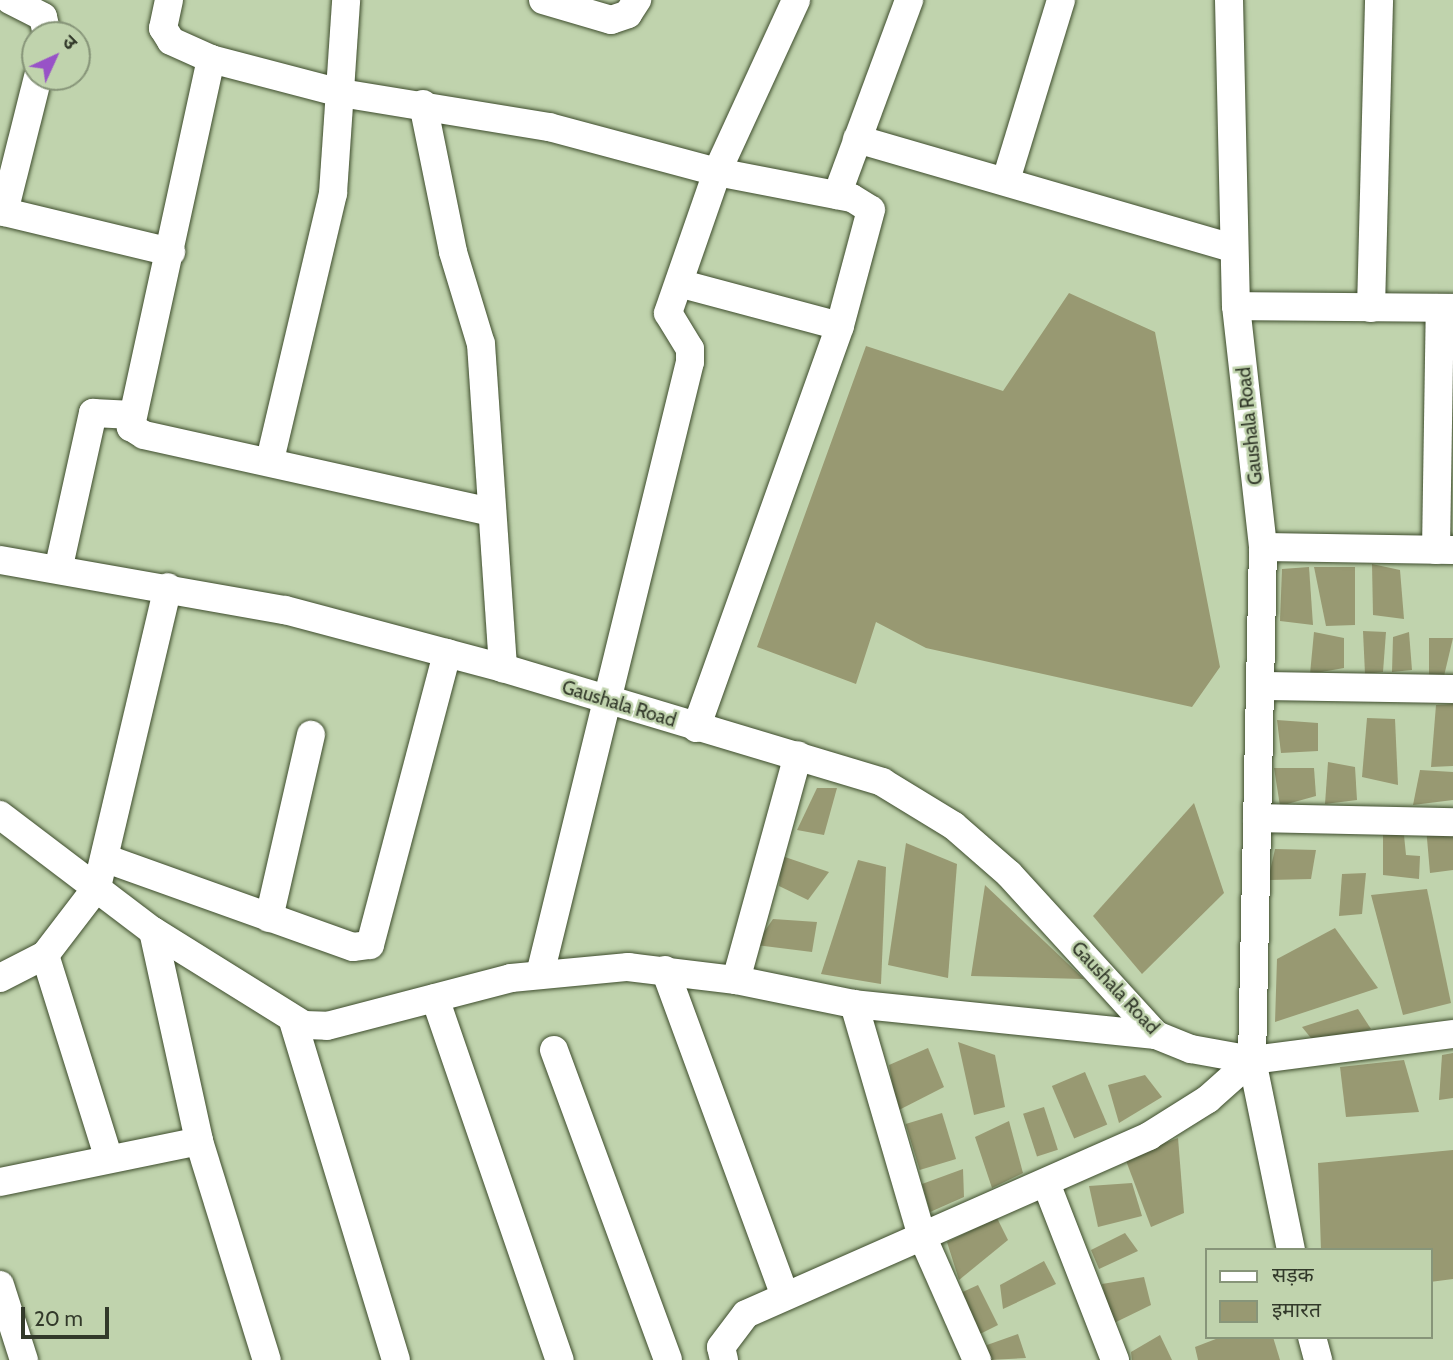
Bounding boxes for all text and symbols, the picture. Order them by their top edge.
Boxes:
north arrow [21,21,91,91]
text: उ [58,30,82,54]
street label: Gaushala Road [1232,366,1268,486]
street label: Gaushala Road [559,676,679,732]
street label: Gaushala Road [1066,937,1164,1039]
legend [1204,1248,1432,1339]
text: सड़क [1272,1262,1314,1287]
scale bar [24,1294,112,1338]
text: इमारत [1272,1297,1321,1322]
text: 20 m [34,1306,83,1331]

